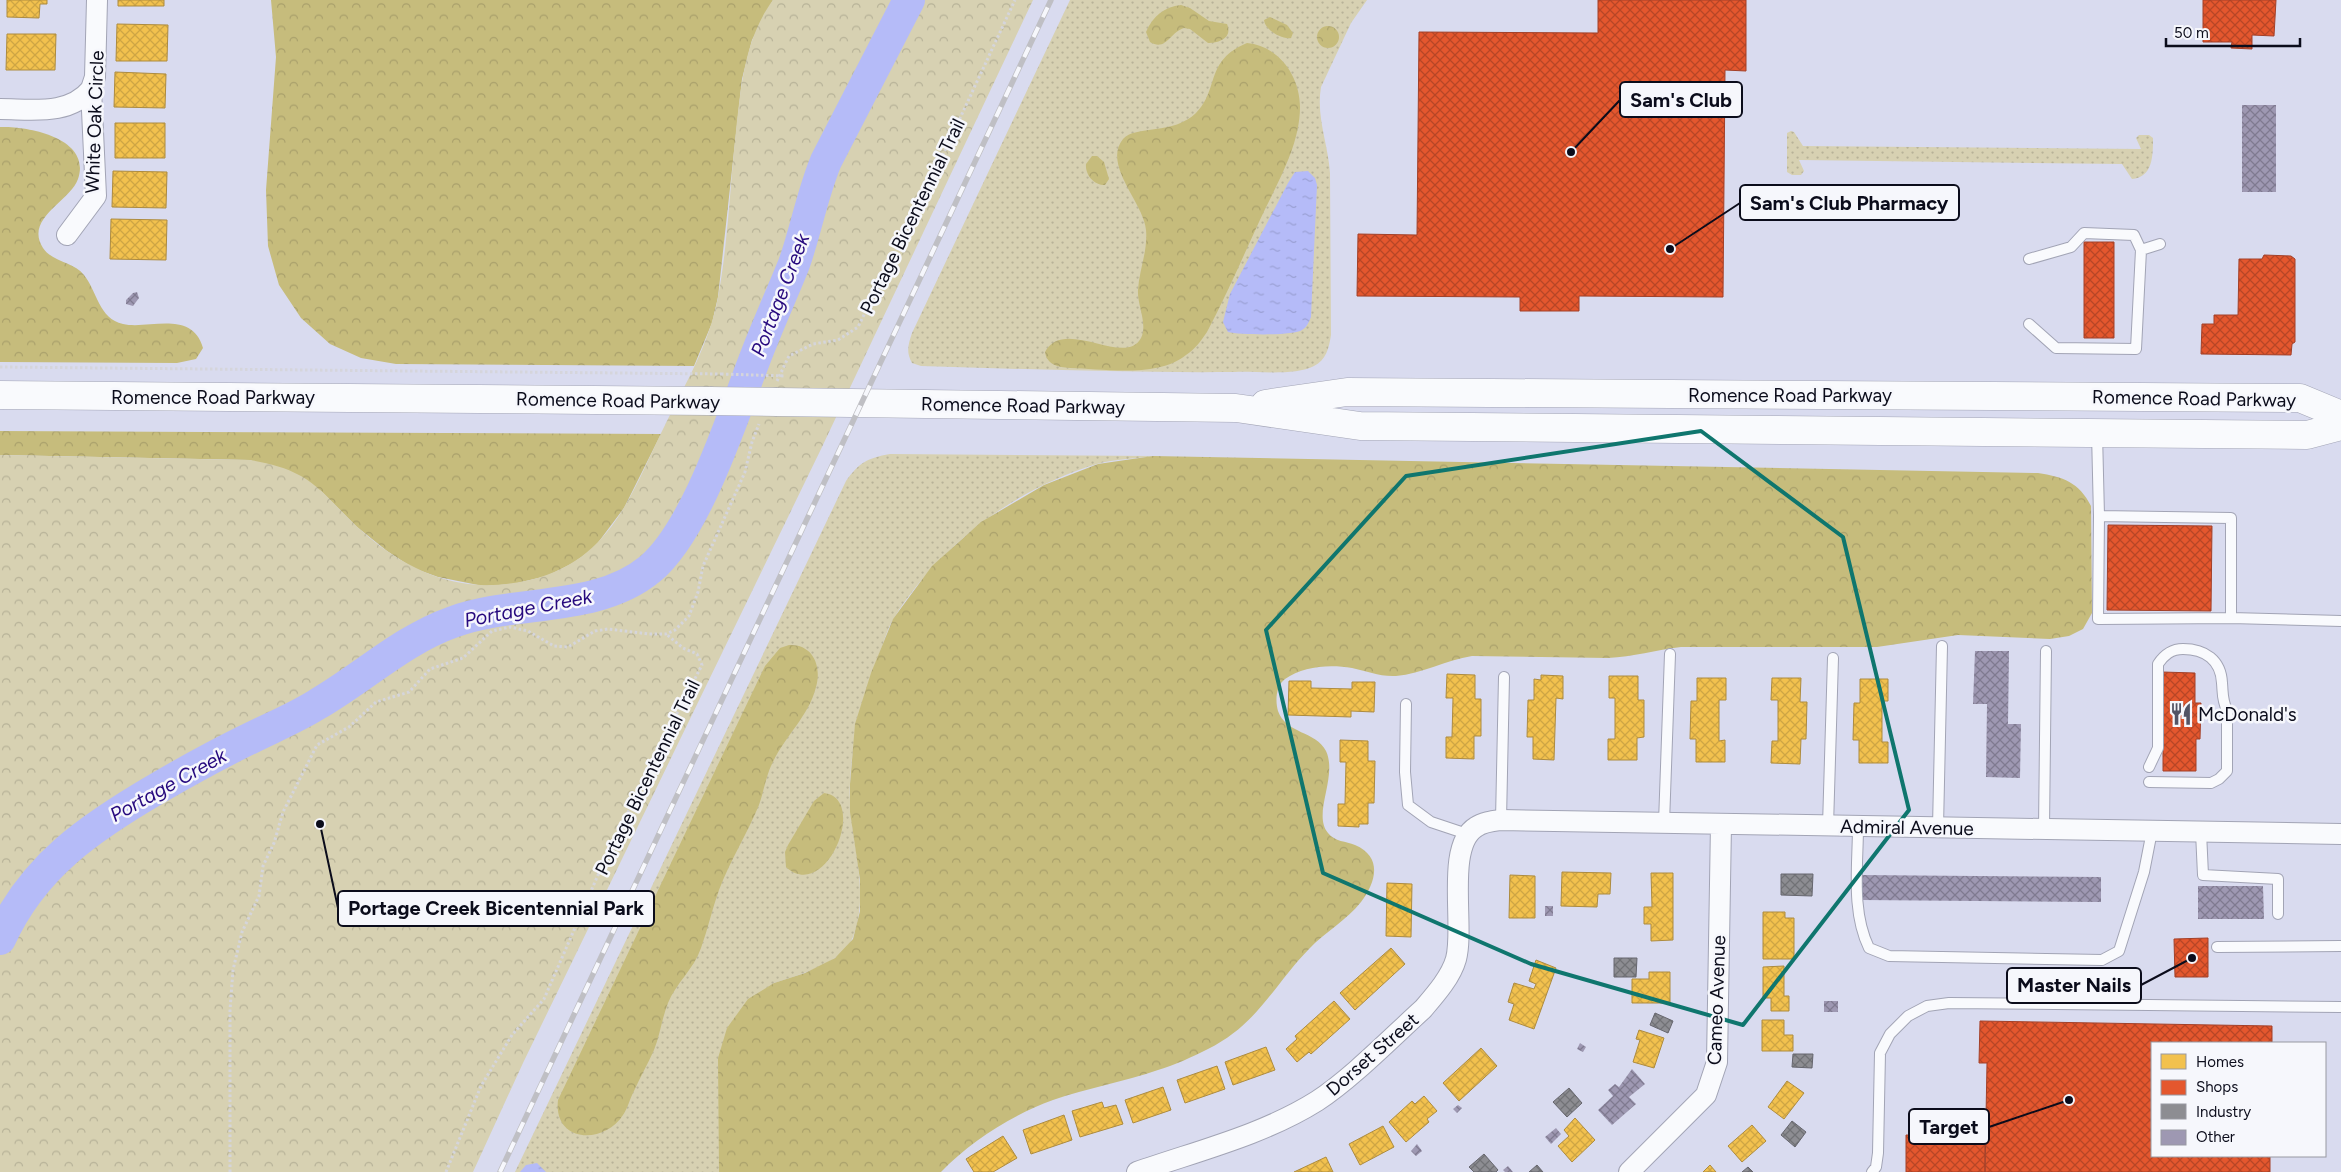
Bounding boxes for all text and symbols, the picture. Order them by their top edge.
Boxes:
scale bar [2166,15,2300,47]
text: 50 m [2174,24,2209,42]
street label: White Oak Circle [81,50,108,194]
callout: Sam's Club [1620,82,1742,117]
text: Sam's Club [1630,88,1732,112]
street label: Portage Bicentennial Trail [855,115,970,318]
callout: Sam's Club Pharmacy [1740,185,1959,220]
text: Sam's Club Pharmacy [1750,191,1949,215]
water label: Portage Creek [746,229,815,360]
street label: Romence Road Parkway [1688,384,1892,407]
street label: Romence Road Parkway [2092,385,2296,412]
street label: Romence Road Parkway [111,386,315,409]
street label: Romence Road Parkway [516,387,720,414]
street label: Romence Road Parkway [921,392,1125,419]
water label: Portage Creek [462,584,595,632]
street label: Portage Bicentennial Trail [590,676,705,879]
restaurant icon: McDonald's [2168,701,2194,727]
place label: McDonald's [2198,703,2297,726]
water label: Portage Creek [105,742,232,827]
street label: Admiral Avenue [1840,815,1974,840]
callout: Portage Creek Bicentennial Park [338,891,654,926]
text: Portage Creek Bicentennial Park [348,896,644,920]
street label: Cameo Avenue [1703,935,1730,1065]
callout: Master Nails [2007,968,2141,1003]
text: Master Nails [2017,973,2131,997]
street label: Dorset Street [1321,1008,1423,1101]
legend [2151,1042,2326,1157]
text: Homes [2196,1053,2244,1071]
text: Shops [2196,1078,2238,1096]
text: Industry [2196,1103,2251,1121]
callout: Target [1909,1109,1989,1144]
text: Target [1919,1115,1979,1139]
text: Other [2196,1128,2235,1146]

